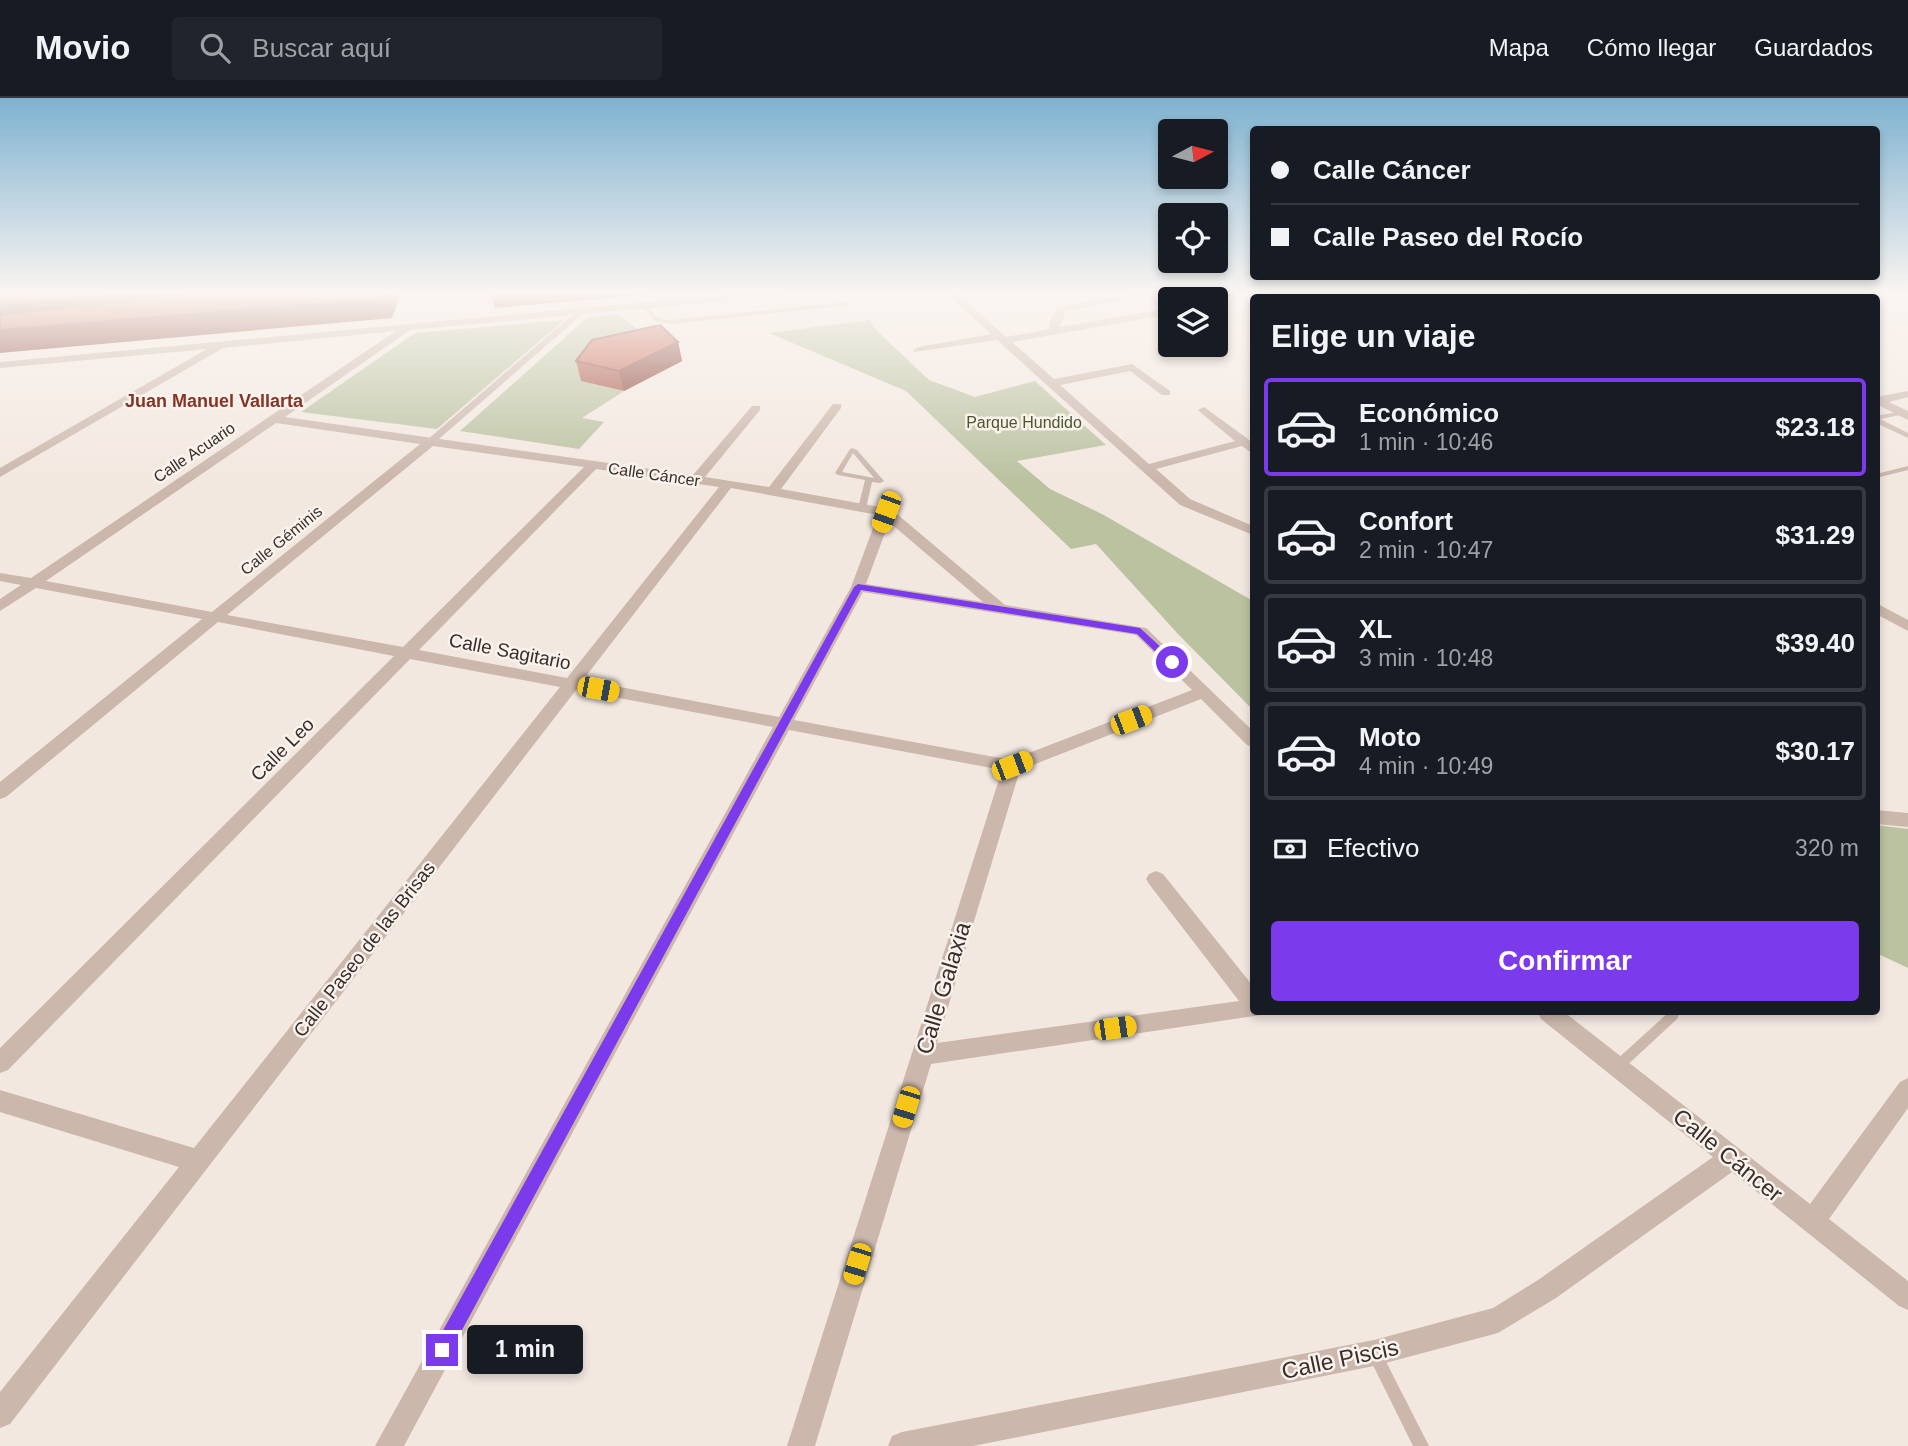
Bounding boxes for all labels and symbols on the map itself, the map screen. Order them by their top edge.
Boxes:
north arrow [1158,119,1228,189]
district label: Juan Manuel Vallarta [125,391,304,411]
park label: Parque Hundido [966,414,1082,431]
street label: Calle Acuario [150,419,238,486]
street label: Calle Cáncer [607,460,702,489]
car [869,489,904,535]
street label: Calle Géminis [237,502,325,578]
street label: Calle Sagitario [447,629,573,674]
route start [1156,646,1188,678]
car [576,675,621,703]
car [1108,703,1155,737]
street label: Calle Leo [247,714,318,785]
car [989,749,1036,783]
street label: Calle Paseo de las Brisas [289,858,439,1041]
street label: Calle Galaxia [911,919,975,1057]
car [1093,1015,1138,1041]
car [890,1084,923,1130]
street label: Calle Cáncer [1668,1103,1788,1207]
car [841,1241,874,1287]
callout: 1 min [466,1326,582,1374]
route end [426,1334,458,1366]
street label: Calle Piscis [1279,1334,1401,1384]

